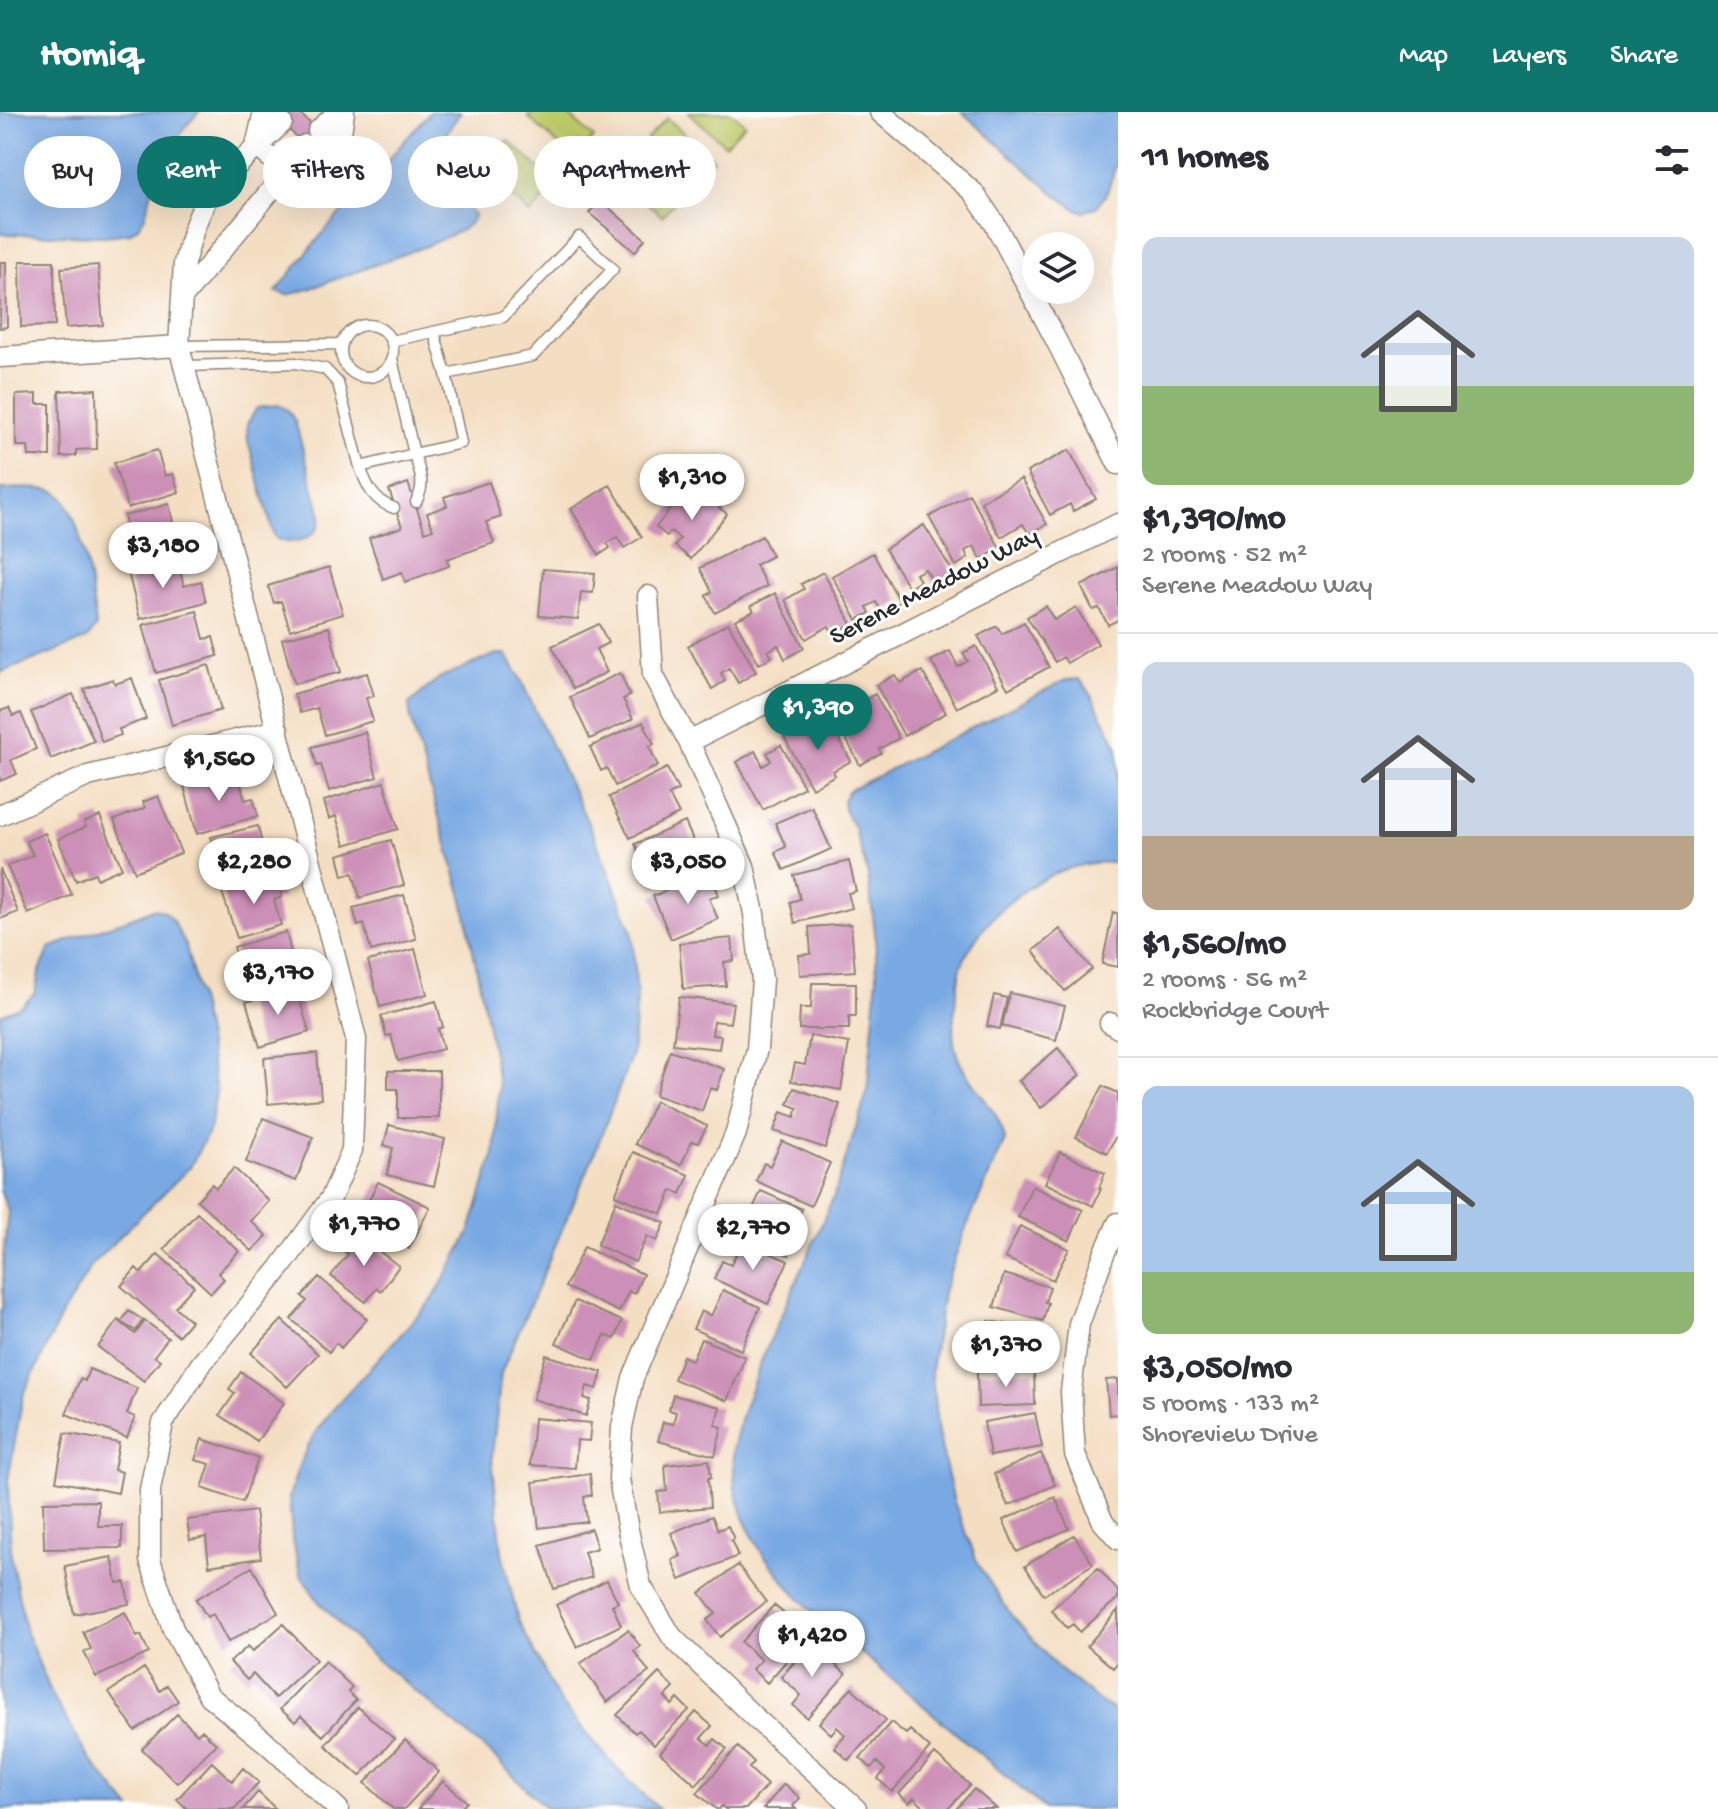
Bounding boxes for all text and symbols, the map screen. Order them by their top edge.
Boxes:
text: Homiq [40,34,139,78]
text: Map [1399,40,1448,73]
text: Layers [1492,40,1566,73]
text: Share [1610,40,1678,73]
chip: Buy [24,136,121,208]
chip: Rent [137,136,247,208]
chip: Filters [263,136,392,208]
chip: New [408,136,518,208]
chip: Apartment [534,136,716,208]
icon: filters [1650,138,1694,182]
text: 11 homes [1142,140,1268,180]
map controls [1022,232,1094,304]
button: layers [1022,232,1094,304]
icon: home [1346,289,1490,433]
pin: $1,310 [627,454,757,522]
text: $1,310 [657,464,727,495]
text: $1,390/mo [1142,501,1286,541]
pin: $3,180 [98,522,228,590]
street label: Serene Meadow Way [825,522,1045,654]
text: $3,180 [127,532,199,563]
text: 2 rooms · 52 m² [1142,541,1307,572]
text: Serene Meadow Way [1142,572,1372,603]
pin: $1,390 [753,684,883,752]
text: $1,390 [782,694,854,725]
icon: home [1346,714,1490,858]
pin: $1,560 [154,735,284,803]
text: $1,560 [183,745,255,776]
pin: $2,280 [189,838,319,906]
pin: $3,050 [623,838,753,906]
text: $2,280 [217,848,291,879]
text: $3,050 [650,848,726,879]
text: $1,560/mo [1142,926,1286,966]
pin: $3,170 [213,949,343,1017]
text: $3,170 [242,959,314,990]
text: 2 rooms · 56 m² [1142,966,1307,997]
text: Rockbridge Court [1142,997,1327,1028]
icon: home [1346,1138,1490,1282]
pin: $1,770 [299,1200,429,1268]
pin: $2,770 [688,1204,818,1272]
text: $1,770 [328,1210,400,1241]
text: $2,770 [716,1214,790,1245]
pin: $1,370 [941,1321,1071,1389]
text: $1,370 [970,1331,1042,1362]
text: $3,050/mo [1142,1350,1292,1390]
text: 5 rooms · 133 m² [1142,1390,1319,1421]
text: Shoreview Drive [1142,1421,1318,1452]
pin: $1,420 [747,1611,877,1679]
text: $1,420 [777,1621,847,1652]

